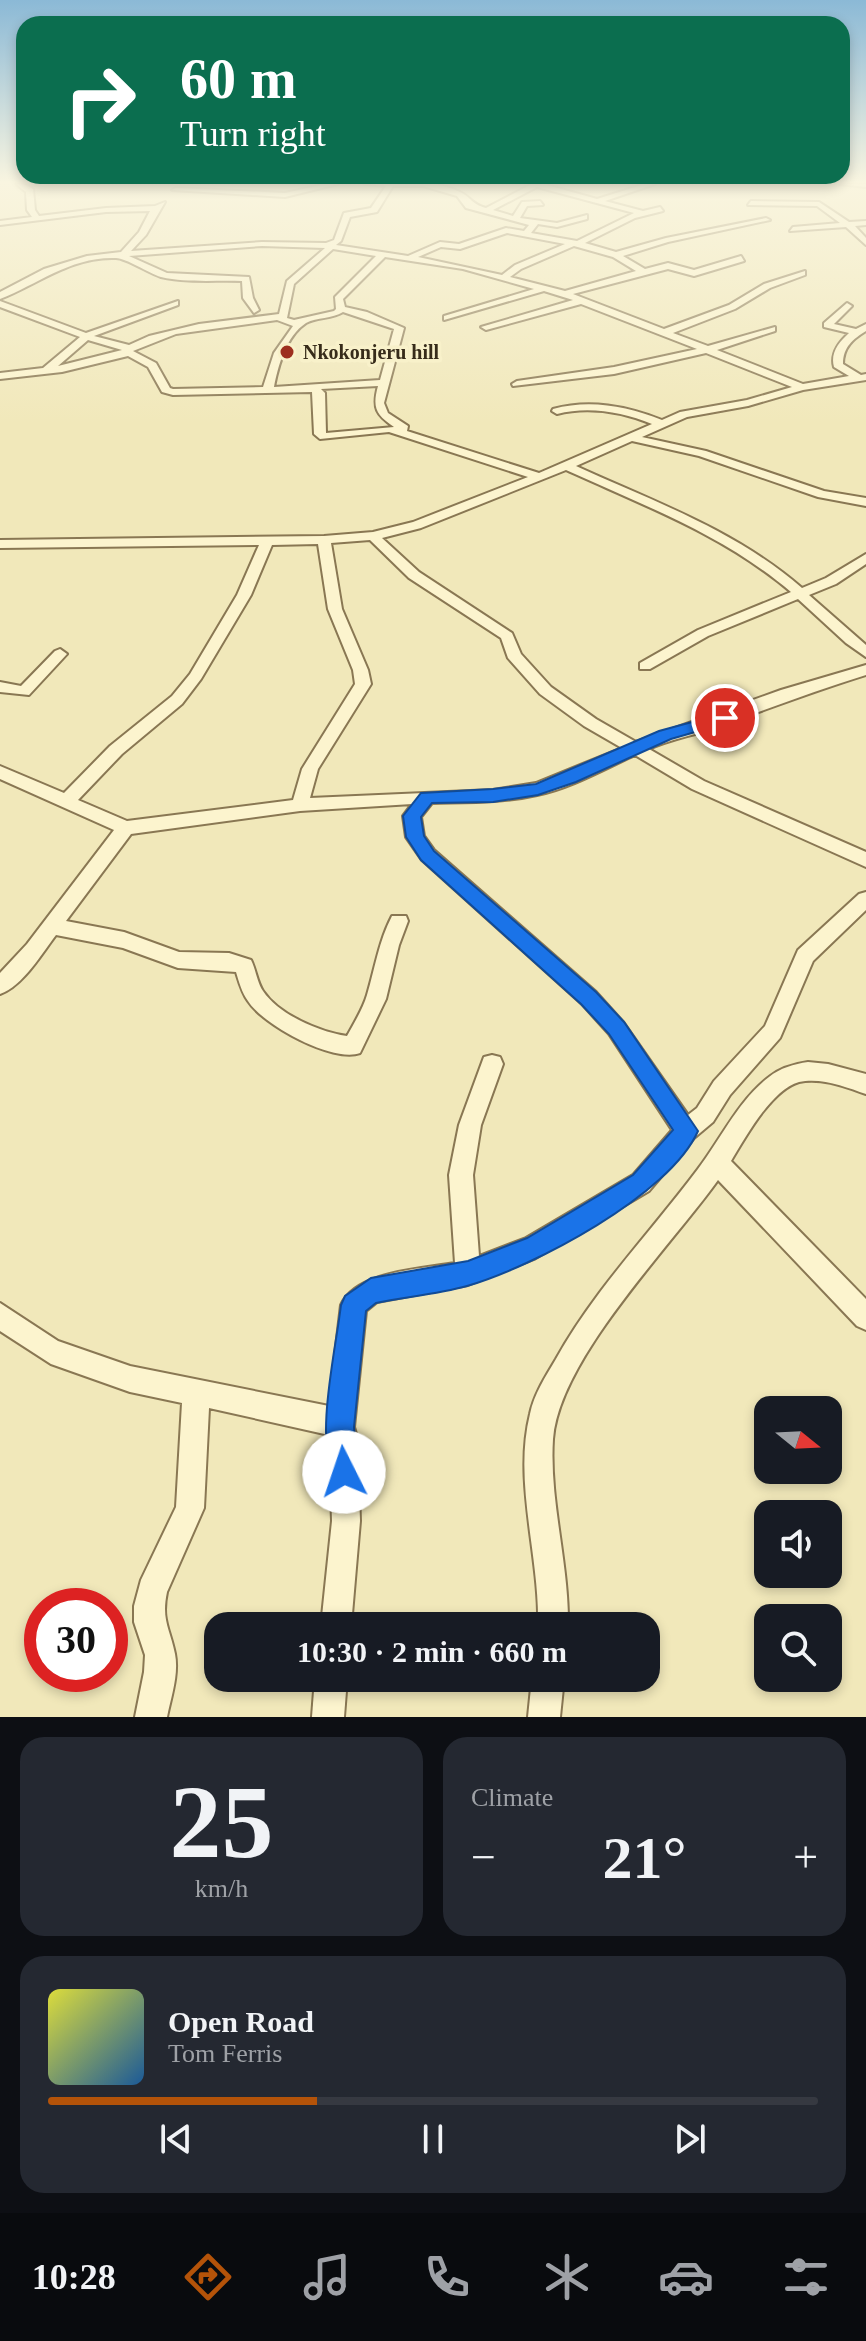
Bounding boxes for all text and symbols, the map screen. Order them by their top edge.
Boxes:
icon: right [48,48,152,152]
text: 60 m [180,48,297,110]
text: Turn right [180,114,326,154]
place label: Nkokonjeru hill [303,341,440,364]
marker: Nkokonjeru hill [278,343,296,361]
pin [691,684,759,752]
icon: arrive [703,696,747,740]
north arrow [754,1396,842,1484]
map controls [754,1396,842,1692]
position arrow [302,1430,386,1514]
button: sound [754,1500,842,1588]
speed limit sign: 30 [24,1588,128,1692]
button: search [754,1604,842,1692]
text: 10:30 · 2 min · 660 m [297,1635,567,1668]
text: 25 [170,1764,274,1879]
text: Climate [471,1783,553,1812]
text: 21° [603,1825,687,1891]
text: − [471,1833,496,1882]
text: + [793,1833,818,1882]
text: km/h [195,1874,248,1903]
text: Open Road [168,2005,314,2038]
text: Tom Ferris [168,2039,282,2068]
icon: previous [154,2117,198,2161]
icon: pause [411,2117,455,2161]
icon: next [668,2117,712,2161]
icon: directions [180,2249,236,2305]
icon: music [299,2249,355,2305]
icon: phone [419,2249,475,2305]
icon: climate [539,2249,595,2305]
icon: car [658,2249,714,2305]
icon: filters [778,2249,834,2305]
text: 10:28 [32,2257,116,2297]

